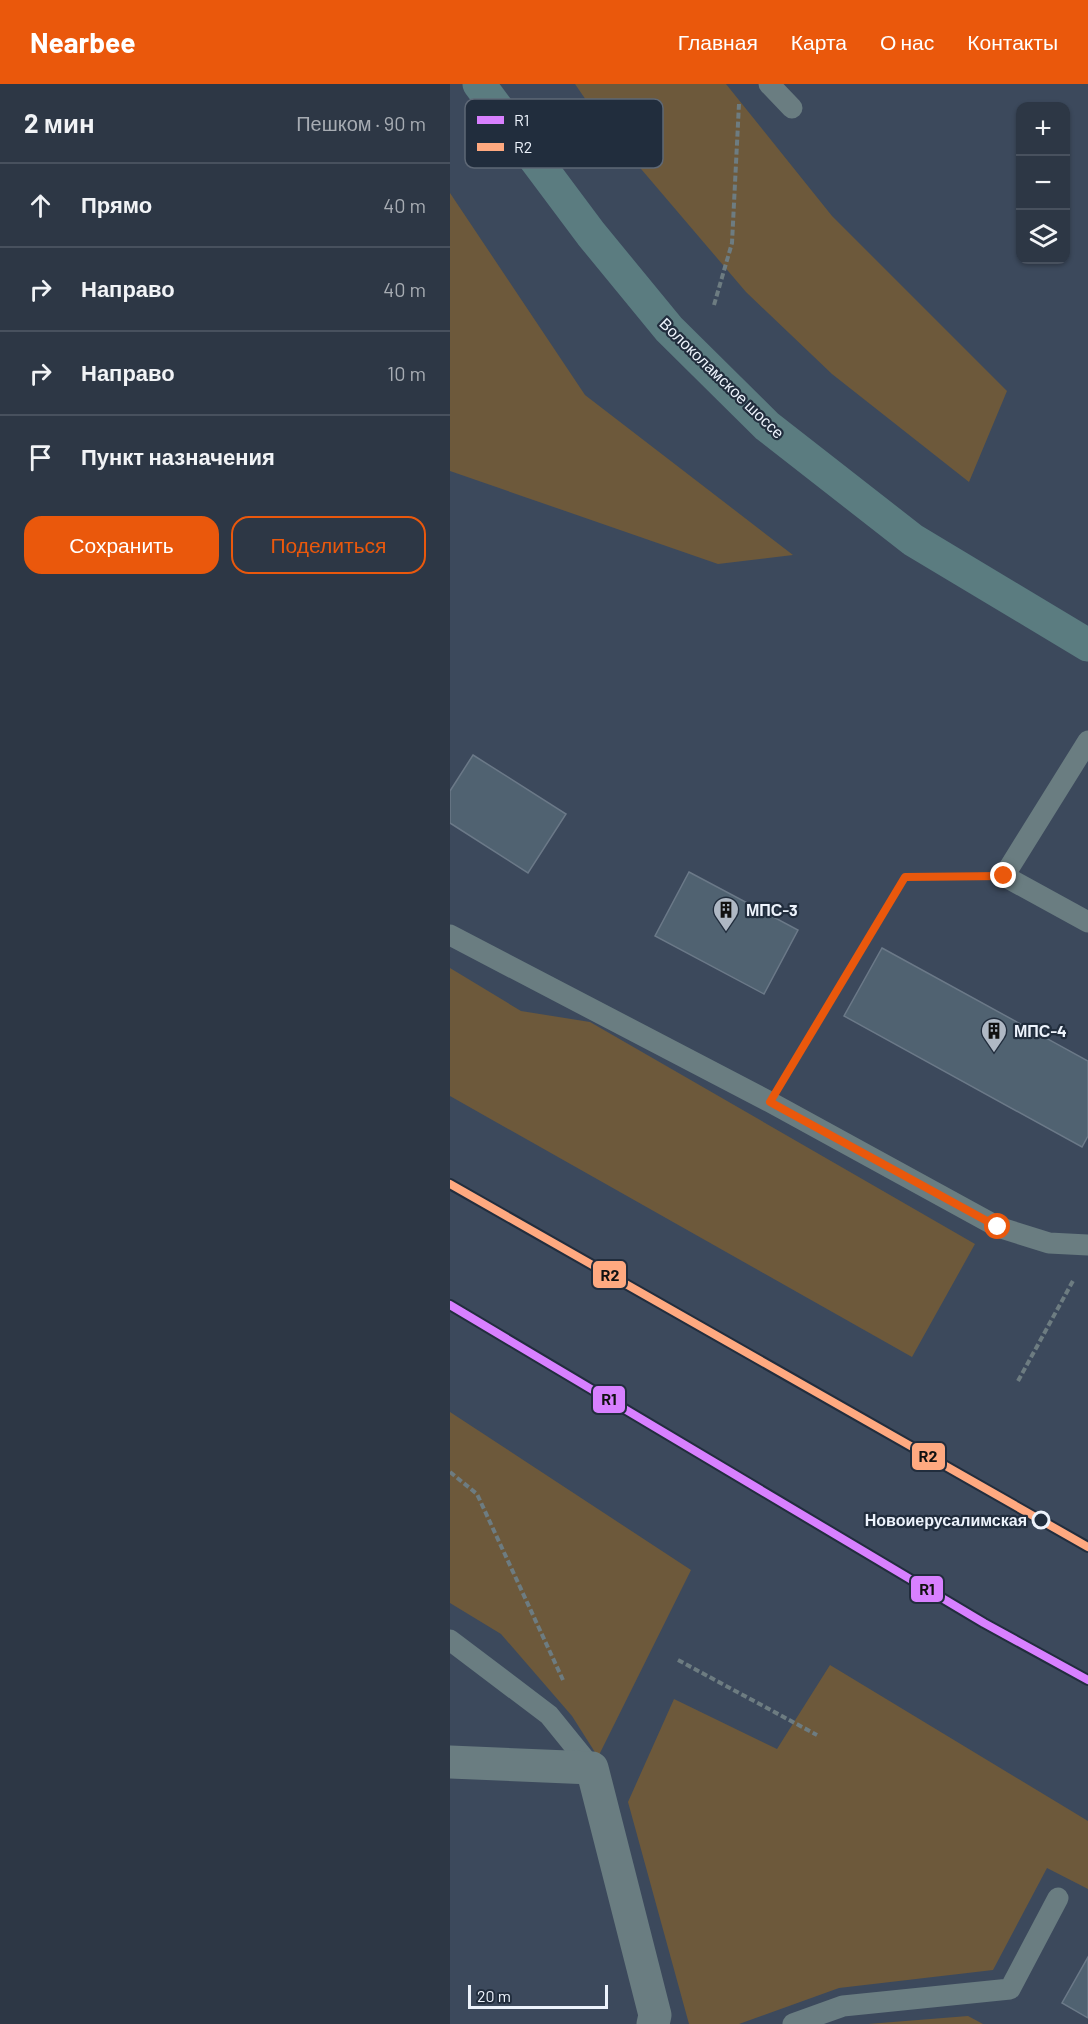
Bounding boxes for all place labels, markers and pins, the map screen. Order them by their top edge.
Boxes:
building icon: МПС-3 [711,895,741,933]
place label: МПС-3 [746,900,798,919]
building icon: МПС-4 [979,1016,1009,1054]
place label: МПС-4 [1014,1021,1067,1040]
place label: Новоиерусалимская [865,1510,1027,1529]
marker: Новоиерусалимская [1032,1511,1050,1529]

